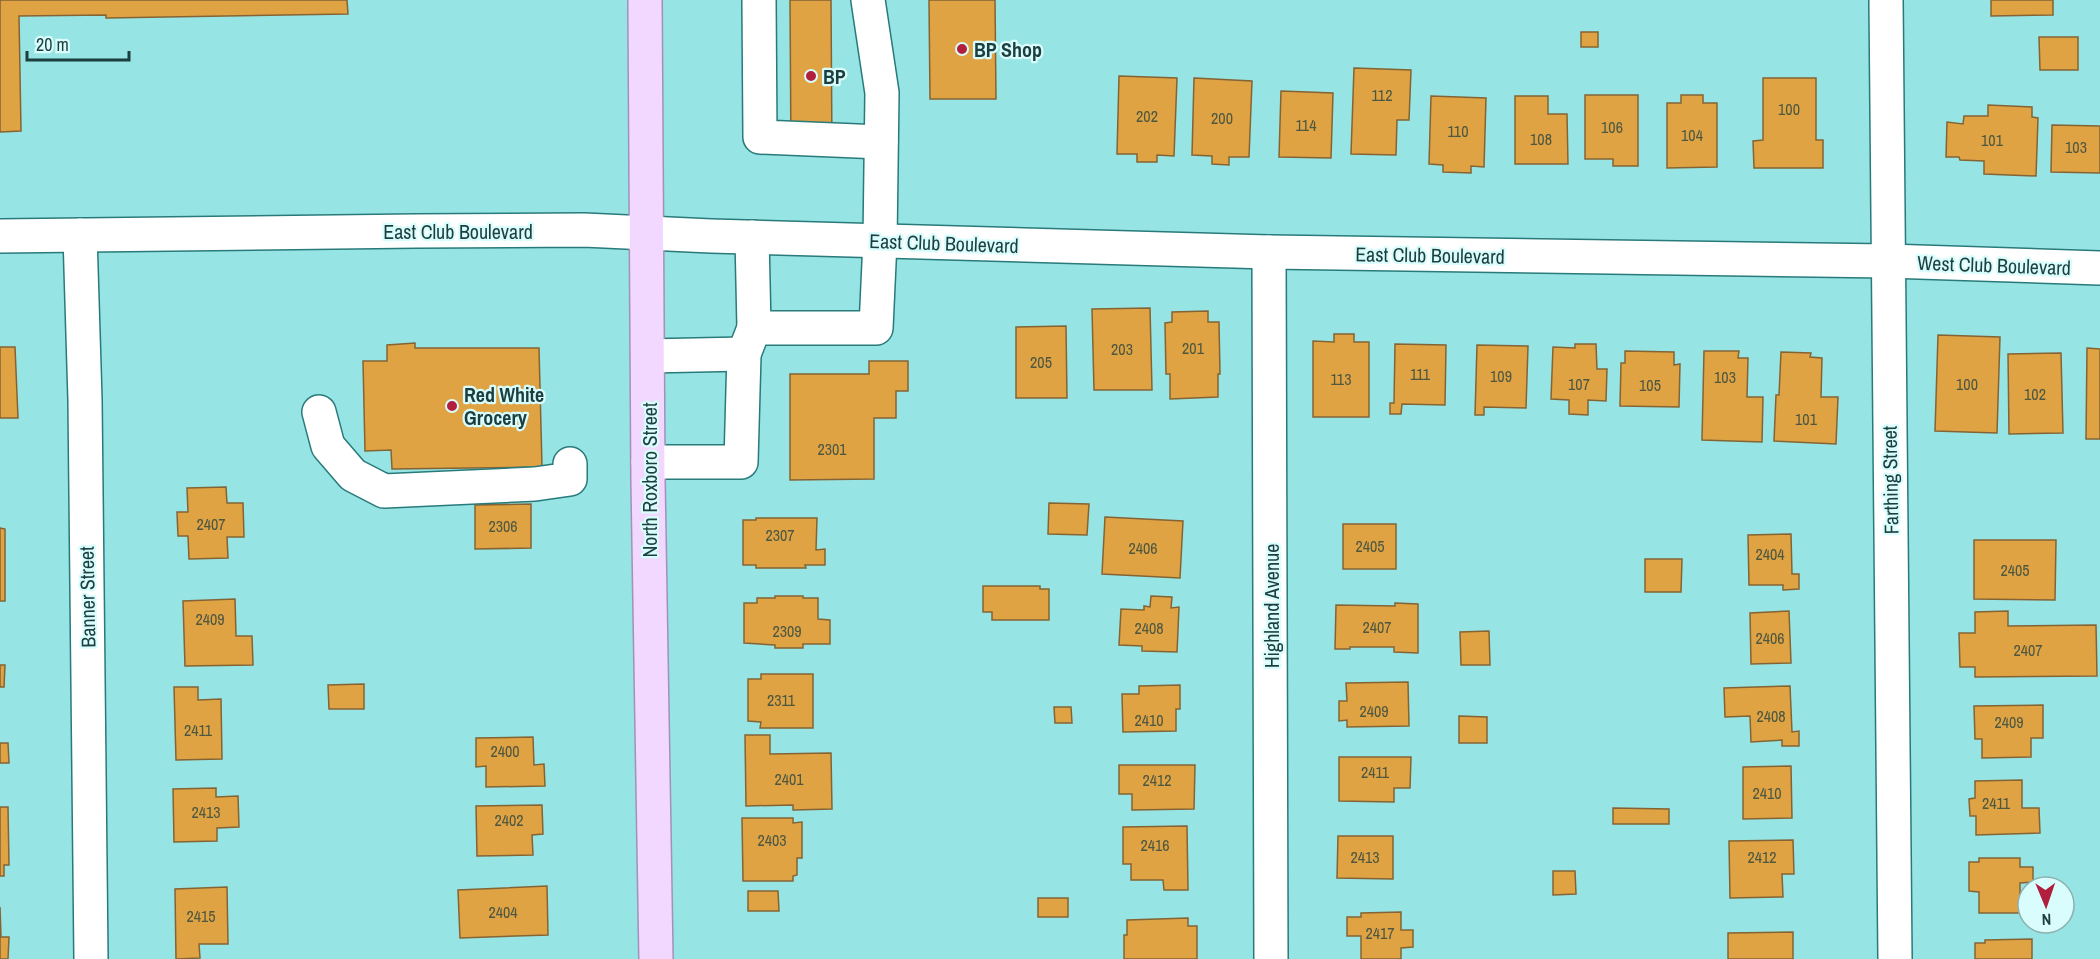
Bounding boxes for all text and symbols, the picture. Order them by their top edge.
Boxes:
scale bar [27,24,129,62]
text: 20 m [36,32,69,57]
place label: BP Shop [974,36,1042,63]
marker: BP Shop [955,42,969,56]
place label: BP [823,63,846,90]
marker: BP [804,69,818,83]
house number: 112 [1372,84,1392,106]
house number: 100 [1778,98,1800,120]
house number: 202 [1136,105,1158,127]
house number: 200 [1211,107,1233,129]
house number: 114 [1296,114,1316,136]
house number: 106 [1601,116,1623,138]
house number: 110 [1448,120,1468,142]
house number: 104 [1681,124,1703,146]
house number: 108 [1530,128,1552,150]
house number: 101 [1981,129,2004,151]
house number: 103 [2065,136,2087,158]
street label: East Club Boulevard [383,218,533,245]
street label: East Club Boulevard [869,227,1019,259]
street label: East Club Boulevard [1355,240,1505,270]
street label: West Club Boulevard [1917,249,2071,281]
house number: 201 [1182,337,1205,359]
house number: 203 [1111,338,1133,360]
house number: 205 [1030,351,1052,373]
house number: 111 [1410,363,1431,385]
house number: 109 [1490,365,1512,387]
house number: 103 [1714,366,1736,388]
house number: 113 [1331,368,1351,390]
house number: 107 [1568,373,1590,395]
house number: 100 [1956,373,1978,395]
house number: 105 [1639,374,1661,396]
place label: Red White Grocery [464,381,544,431]
house number: 102 [2024,383,2046,405]
marker: Red White Grocery [445,399,459,413]
street label: North Roxboro Street [636,402,663,557]
house number: 101 [1795,408,1818,430]
street label: Farthing Street [1876,425,1904,535]
house number: 2301 [817,438,847,460]
house number: 2407 [196,513,226,535]
house number: 2306 [488,515,518,537]
house number: 2307 [765,524,795,546]
house number: 2405 [1355,535,1385,557]
house number: 2406 [1128,537,1158,559]
house number: 2404 [1755,543,1785,565]
street label: Highland Avenue [1258,544,1285,668]
street label: Banner Street [73,546,101,648]
house number: 2405 [2000,559,2030,581]
house number: 2409 [195,608,225,630]
house number: 2407 [1362,616,1392,638]
house number: 2408 [1134,617,1164,639]
house number: 2309 [772,620,802,642]
house number: 2406 [1755,627,1785,649]
house number: 2407 [2013,639,2043,661]
house number: 2311 [767,689,796,711]
house number: 2409 [1359,700,1389,722]
house number: 2408 [1756,705,1786,727]
house number: 2410 [1134,709,1164,731]
house number: 2409 [1994,711,2024,733]
house number: 2411 [184,719,213,741]
house number: 2400 [490,740,520,762]
house number: 2411 [1361,761,1390,783]
house number: 2401 [774,768,804,790]
house number: 2412 [1142,769,1172,791]
house number: 2410 [1752,782,1782,804]
house number: 2411 [1982,792,2011,814]
house number: 2413 [191,801,221,823]
house number: 2402 [494,809,524,831]
house number: 2403 [757,829,787,851]
house number: 2416 [1140,834,1170,856]
house number: 2413 [1350,846,1380,868]
house number: 2412 [1747,846,1777,868]
north arrow [2016,875,2076,935]
house number: 2404 [488,901,518,923]
house number: 2415 [186,905,216,927]
text: N [2041,909,2052,931]
house number: 2417 [1365,922,1395,944]

